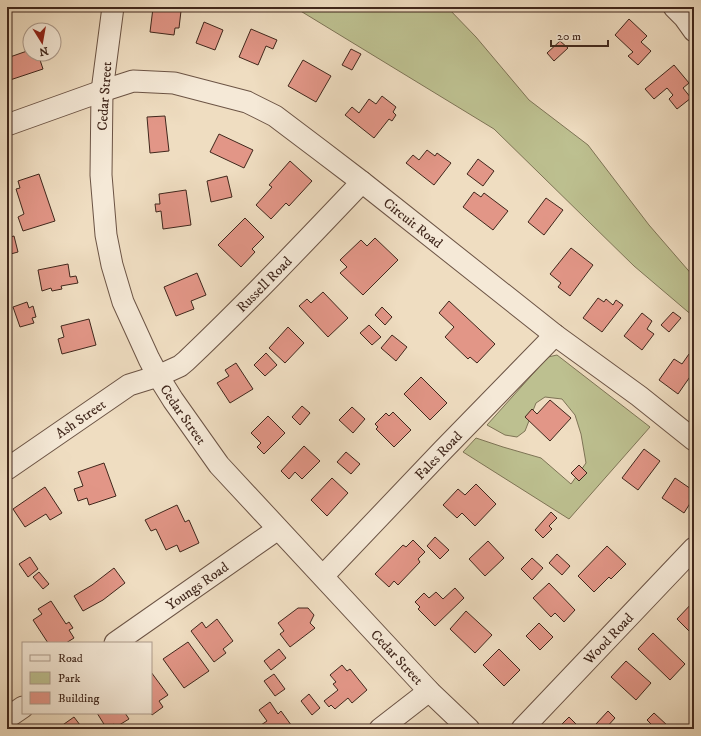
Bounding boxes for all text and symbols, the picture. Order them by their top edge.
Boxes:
north arrow [22,22,62,62]
scale bar [551,22,608,48]
text: 20 m [557,29,581,44]
text: N [38,43,49,59]
street label: Cedar Street [94,60,116,131]
street label: Circuit Road [379,194,446,253]
street label: Russell Road [233,253,296,317]
street label: Cedar Street [155,381,210,449]
street label: Ash Street [52,395,110,443]
street label: Fales Road [411,428,466,484]
street label: Youngs Road [163,558,232,615]
street label: Wood Road [579,609,638,669]
street label: Cedar Street [366,626,427,690]
legend [22,642,152,714]
text: Road [58,651,83,666]
text: Park [58,671,80,686]
text: Building [58,691,99,706]

